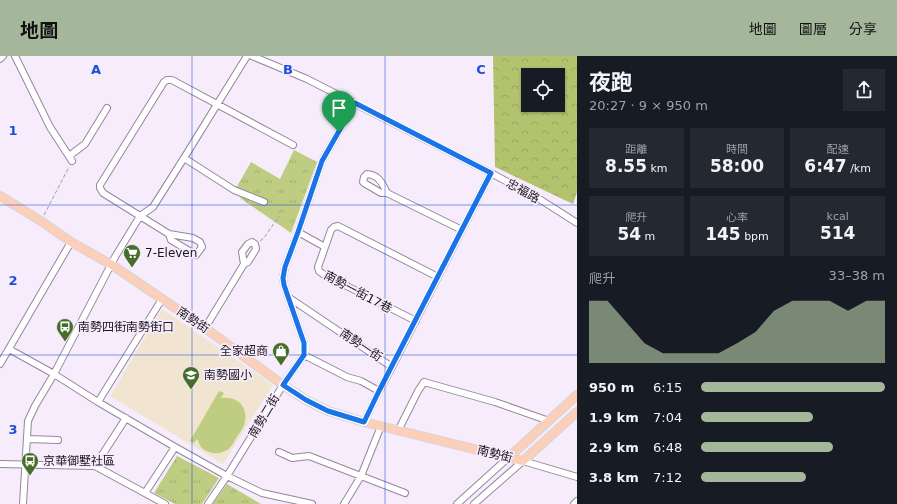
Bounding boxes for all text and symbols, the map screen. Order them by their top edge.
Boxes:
text: 地圖 [20,19,58,41]
text: 地圖 [749,21,777,37]
text: 圖層 [799,21,827,37]
text: 分享 [849,21,877,37]
text: A [91,62,101,77]
text: B [283,62,293,77]
text: C [476,62,486,77]
map controls [521,68,565,112]
button: locate [521,68,565,112]
button: share [843,69,885,111]
text: 夜跑 [589,70,633,95]
pin [322,91,356,132]
icon: arrive [328,97,350,119]
text: 20:27 · 9 × 950 m [589,98,708,113]
text: 1 [8,123,18,138]
text: 距離 [625,143,647,156]
text: 時間 [726,143,748,156]
text: 配速 [827,143,849,156]
text: 8.55 [605,156,647,176]
text: 58:00 [710,156,764,176]
text: 6:47 [804,156,847,176]
text: km [647,162,668,175]
text: /km [847,162,871,175]
street label: 忠福路 [504,176,542,206]
text: kcal [827,210,849,223]
text: 爬升 [625,211,647,224]
text: 心率 [726,211,748,224]
text: 514 [820,223,855,243]
text: 54 [617,224,641,244]
text: 145 [705,224,741,244]
text: m [641,230,655,243]
text: bpm [741,230,769,243]
supermarket icon: 7-Eleven [122,243,142,268]
place label: 7-Eleven [145,246,197,260]
street label: 南勢一街17巷 [321,268,395,316]
text: 33–38 m [829,268,885,283]
text: 爬升 [589,271,615,286]
text: 2 [8,273,18,288]
street label: 南勢街 [174,304,212,336]
bus stop icon: 南勢四街南勢街口 [55,317,75,342]
place label: 南勢四街南勢街口 [78,320,174,334]
street label: 南勢一街 [337,326,385,364]
shop icon: 全家超商 [271,341,291,366]
place label: 全家超商 [220,344,268,358]
school or university icon: 南勢國小 [181,365,201,390]
place label: 南勢國小 [204,368,252,382]
text: 950 m [589,380,634,395]
text: 6:15 [653,380,682,395]
street label: 南勢二街 [246,392,282,440]
text: 1.9 km [589,410,639,425]
text: 7:04 [653,410,682,425]
text: 3 [8,422,18,437]
text: 2.9 km [589,440,639,455]
text: 6:48 [653,440,682,455]
street label: 南勢街 [476,443,514,465]
bus stop icon: 京華御墅社區 [20,451,40,476]
place label: 京華御墅社區 [43,454,115,468]
text: 3.8 km [589,470,639,485]
text: 7:12 [653,470,682,485]

